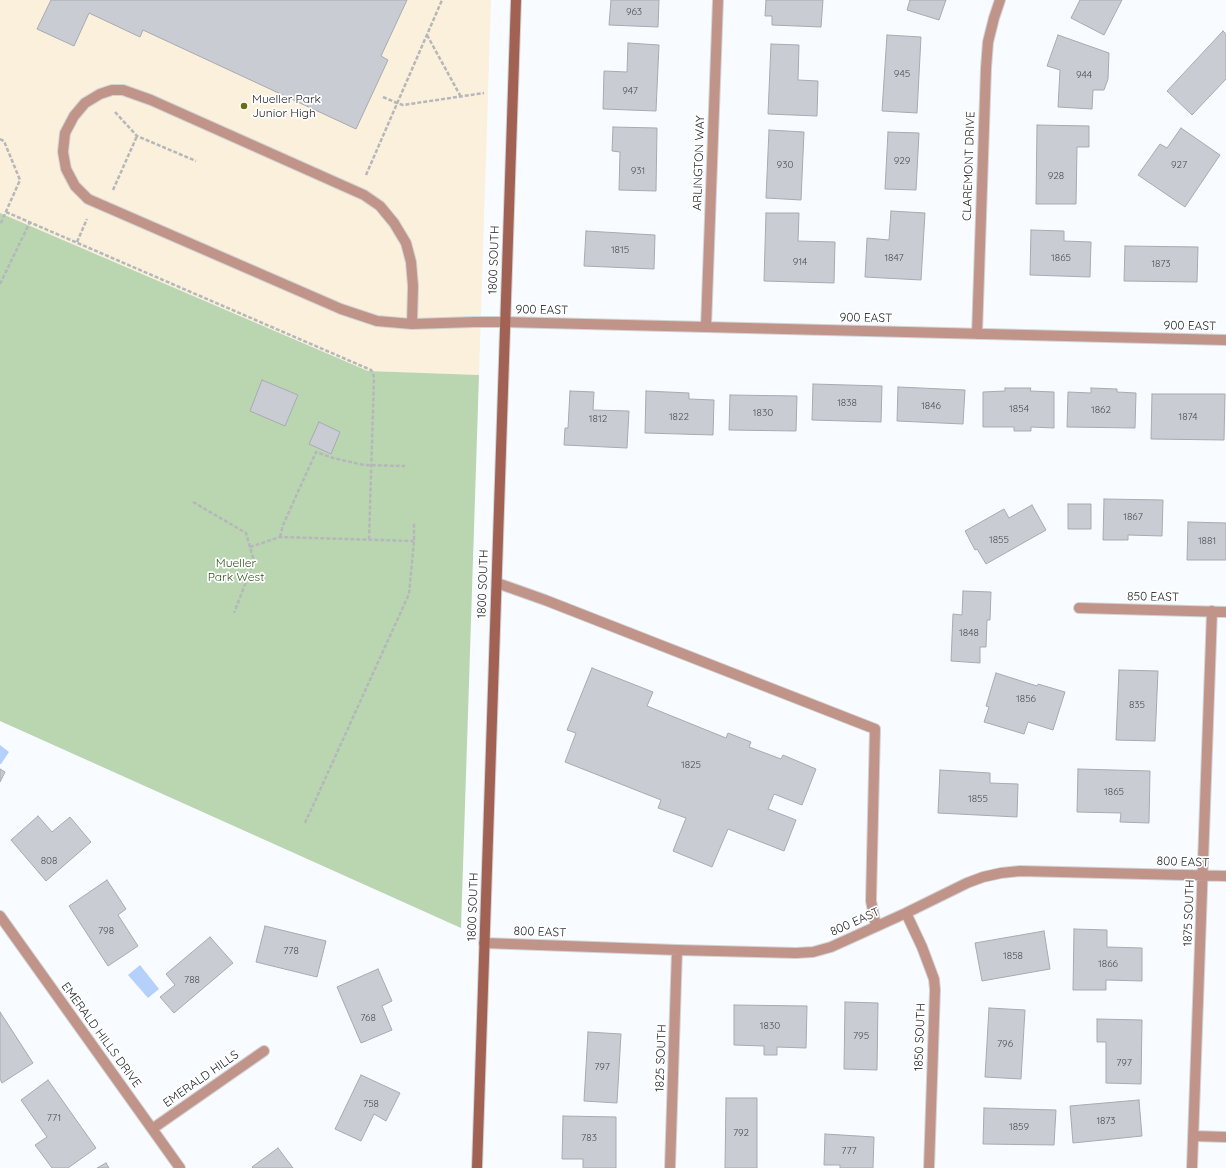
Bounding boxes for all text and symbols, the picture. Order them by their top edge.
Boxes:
house number: 963 [626,6,642,18]
house number: 945 [894,68,910,80]
house number: 944 [1076,69,1092,81]
house number: 947 [622,85,638,97]
place label: Mueller Park Junior High [252,92,321,120]
marker: Mueller Park Junior High [239,101,249,111]
street label: CLAREMONT DRIVE [960,111,978,221]
street label: ARLINGTON WAY [690,115,708,211]
house number: 929 [894,155,910,167]
house number: 930 [777,159,793,171]
house number: 927 [1171,159,1187,171]
house number: 931 [631,165,645,177]
house number: 928 [1048,170,1064,182]
street label: 1800 SOUTH [486,225,502,295]
house number: 1815 [611,244,629,256]
house number: 1847 [884,252,904,264]
house number: 1865 [1051,252,1071,264]
house number: 914 [793,256,807,268]
house number: 1873 [1151,258,1171,270]
street label: 900 EAST [515,302,569,318]
street label: 900 EAST [839,310,893,326]
street label: 900 EAST [1163,318,1217,334]
house number: 1838 [837,397,857,409]
house number: 1846 [921,400,941,412]
house number: 1854 [1009,403,1029,415]
house number: 1862 [1091,404,1111,416]
house number: 1830 [753,407,773,419]
house number: 1822 [669,411,689,423]
house number: 1874 [1179,411,1197,423]
house number: 1812 [589,413,607,425]
house number: 1867 [1123,511,1143,523]
house number: 1855 [989,534,1009,546]
house number: 1881 [1198,535,1216,547]
street label: 1800 SOUTH [475,549,491,619]
park label: Mueller Park West [208,556,264,584]
street label: 850 EAST [1127,589,1179,605]
house number: 1848 [959,627,979,639]
house number: 1856 [1016,693,1036,705]
house number: 835 [1129,699,1145,711]
house number: 1825 [681,759,701,771]
house number: 1865 [1104,786,1124,798]
house number: 1855 [968,793,988,805]
street label: 800 EAST [1156,854,1210,870]
house number: 808 [41,855,57,867]
street label: 1800 SOUTH [465,872,481,942]
street label: 1875 SOUTH [1181,879,1197,947]
street label: 800 EAST [828,905,882,939]
street label: 800 EAST [513,924,567,940]
house number: 798 [98,925,114,937]
house number: 778 [283,945,299,957]
house number: 1858 [1003,950,1023,962]
house number: 1866 [1098,958,1118,970]
house number: 788 [184,974,200,986]
street label: EMERALD HILLS DRIVE [58,980,144,1090]
street label: 1850 SOUTH [912,1003,928,1071]
house number: 768 [360,1012,376,1024]
house number: 1830 [760,1020,780,1032]
street label: 1825 SOUTH [653,1024,669,1092]
house number: 795 [853,1030,869,1042]
house number: 796 [997,1038,1013,1050]
street label: EMERALD HILLS [160,1048,242,1110]
house number: 797 [1116,1057,1132,1069]
house number: 797 [594,1061,610,1073]
house number: 758 [363,1098,379,1110]
house number: 771 [47,1112,61,1124]
house number: 1873 [1096,1115,1116,1127]
house number: 1859 [1009,1121,1029,1133]
house number: 792 [733,1127,749,1139]
house number: 783 [581,1132,597,1144]
house number: 777 [841,1145,857,1157]

